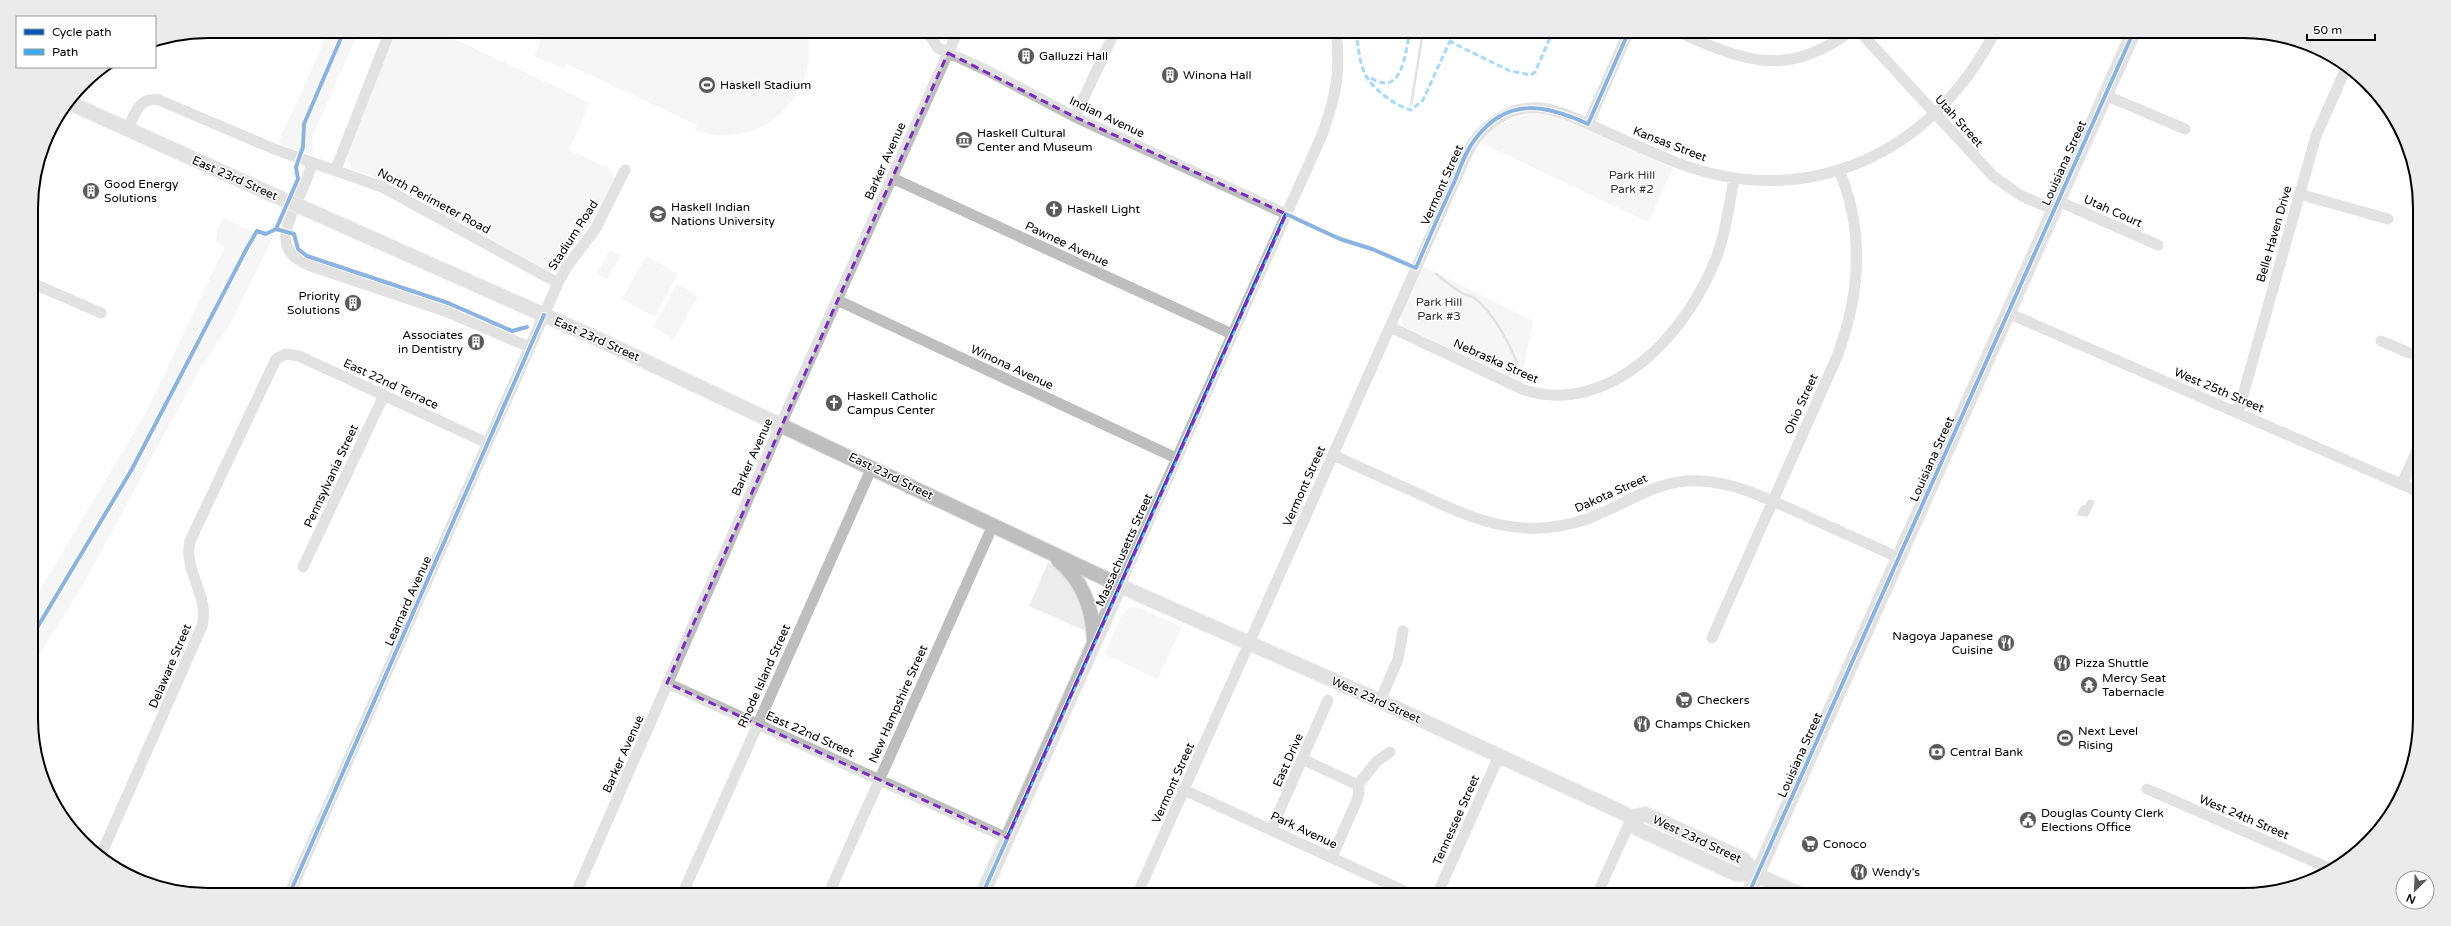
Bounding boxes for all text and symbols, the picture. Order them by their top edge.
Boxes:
legend [16,16,156,68]
scale bar [2307,16,2375,42]
text: 50 m [2313,23,2342,37]
text: Cycle path [52,25,111,39]
text: Path [52,45,78,59]
building icon: Galluzzi Hall [1016,46,1036,66]
place label: Galluzzi Hall [1039,49,1108,63]
building icon: Winona Hall [1160,65,1180,85]
place label: Winona Hall [1183,68,1252,82]
sports icon: Haskell Stadium [697,75,717,95]
place label: Haskell Stadium [720,78,811,92]
street label: Utah Street [1932,92,1986,150]
street label: Indian Avenue [1067,93,1147,141]
street label: Louisiana Street [2039,118,2089,208]
street label: Barker Avenue [862,120,908,202]
street label: Kansas Street [1631,124,1709,165]
place label: Haskell Cultural Center and Museum [977,126,1092,154]
museum icon: Haskell Cultural Center and Museum [954,130,974,150]
street label: Vermont Street [1418,142,1466,227]
street label: East 23rd Street [190,153,280,203]
street label: North Perimeter Road [375,165,493,237]
park label: Park Hill Park #2 [1609,168,1655,196]
place label: Good Energy Solutions [104,177,179,205]
building icon: Good Energy Solutions [81,181,101,201]
street label: Belle Haven Drive [2254,184,2295,284]
street label: Utah Court [2082,192,2145,230]
street label: Stadium Road [545,197,601,273]
church icon: Haskell Light [1044,199,1064,219]
place label: Haskell Indian Nations University [671,200,775,228]
place label: Haskell Light [1067,202,1141,216]
school or university icon: Haskell Indian Nations University [648,204,668,224]
street label: Pawnee Avenue [1023,218,1111,270]
place label: Priority Solutions [287,289,341,317]
building icon: Priority Solutions [343,293,363,313]
park label: Park Hill Park #3 [1416,295,1462,323]
street label: East 23rd Street [552,314,642,364]
place label: Associates in Dentistry [398,328,464,356]
building icon: Associates in Dentistry [466,332,486,352]
street label: Nebraska Street [1451,336,1541,386]
street label: Winona Avenue [968,342,1056,392]
street label: East 22nd Terrace [341,356,441,412]
street label: West 25th Street [2172,365,2266,415]
street label: Ohio Street [1781,371,1821,436]
place label: Haskell Catholic Campus Center [847,389,937,417]
church icon: Haskell Catholic Campus Center [824,393,844,413]
street label: Louisiana Street [1907,414,1957,504]
street label: Barker Avenue [729,416,775,498]
street label: Pennsylvania Street [301,422,361,530]
street label: Vermont Street [1280,443,1328,528]
street label: East 23rd Street [846,449,936,503]
street label: Dakota Street [1572,471,1650,515]
street label: Massachusetts Street [1093,491,1155,609]
street label: Learnard Avenue [382,554,434,648]
street label: Delaware Street [146,621,194,710]
street label: Rhode Island Street [735,622,793,730]
place label: Nagoya Japanese Cuisine [1892,629,1993,657]
restaurant icon: Nagoya Japanese Cuisine [1996,633,2016,653]
street label: New Hampshire Street [866,642,931,765]
restaurant icon: Pizza Shuttle [2052,653,2072,673]
place label: Pizza Shuttle [2075,656,2149,670]
place label: Mercy Seat Tabernacle [2102,671,2166,699]
street label: West 23rd Street [1329,674,1423,726]
temple icon: Mercy Seat Tabernacle [2079,675,2099,695]
supermarket icon: Checkers [1674,690,1694,710]
place label: Checkers [1697,693,1750,707]
street label: East 22nd Street [764,708,857,760]
street label: Louisiana Street [1775,710,1825,800]
street label: Barker Avenue [600,713,646,795]
restaurant icon: Champs Chicken [1632,714,1652,734]
place label: Champs Chicken [1655,717,1750,731]
place label: Next Level Rising [2078,724,2138,752]
sports icon: Next Level Rising [2055,728,2075,748]
street label: East Drive [1270,731,1306,789]
street label: Vermont Street [1149,740,1197,825]
bank icon: Central Bank [1927,742,1947,762]
place label: Central Bank [1950,745,2024,759]
street label: Tennessee Street [1430,772,1482,867]
street label: West 24th Street [2197,792,2291,842]
place label: Douglas County Clerk Elections Office [2041,806,2164,834]
street label: Park Avenue [1269,809,1340,852]
public building icon: Douglas County Clerk Elections Office [2018,810,2038,830]
street label: West 23rd Street [1650,812,1744,866]
supermarket icon: Conoco [1800,834,1820,854]
place label: Conoco [1823,837,1867,851]
restaurant icon: Wendy's [1849,862,1869,882]
place label: Wendy's [1872,865,1920,879]
north arrow [2395,870,2435,910]
text: N [2404,891,2418,906]

